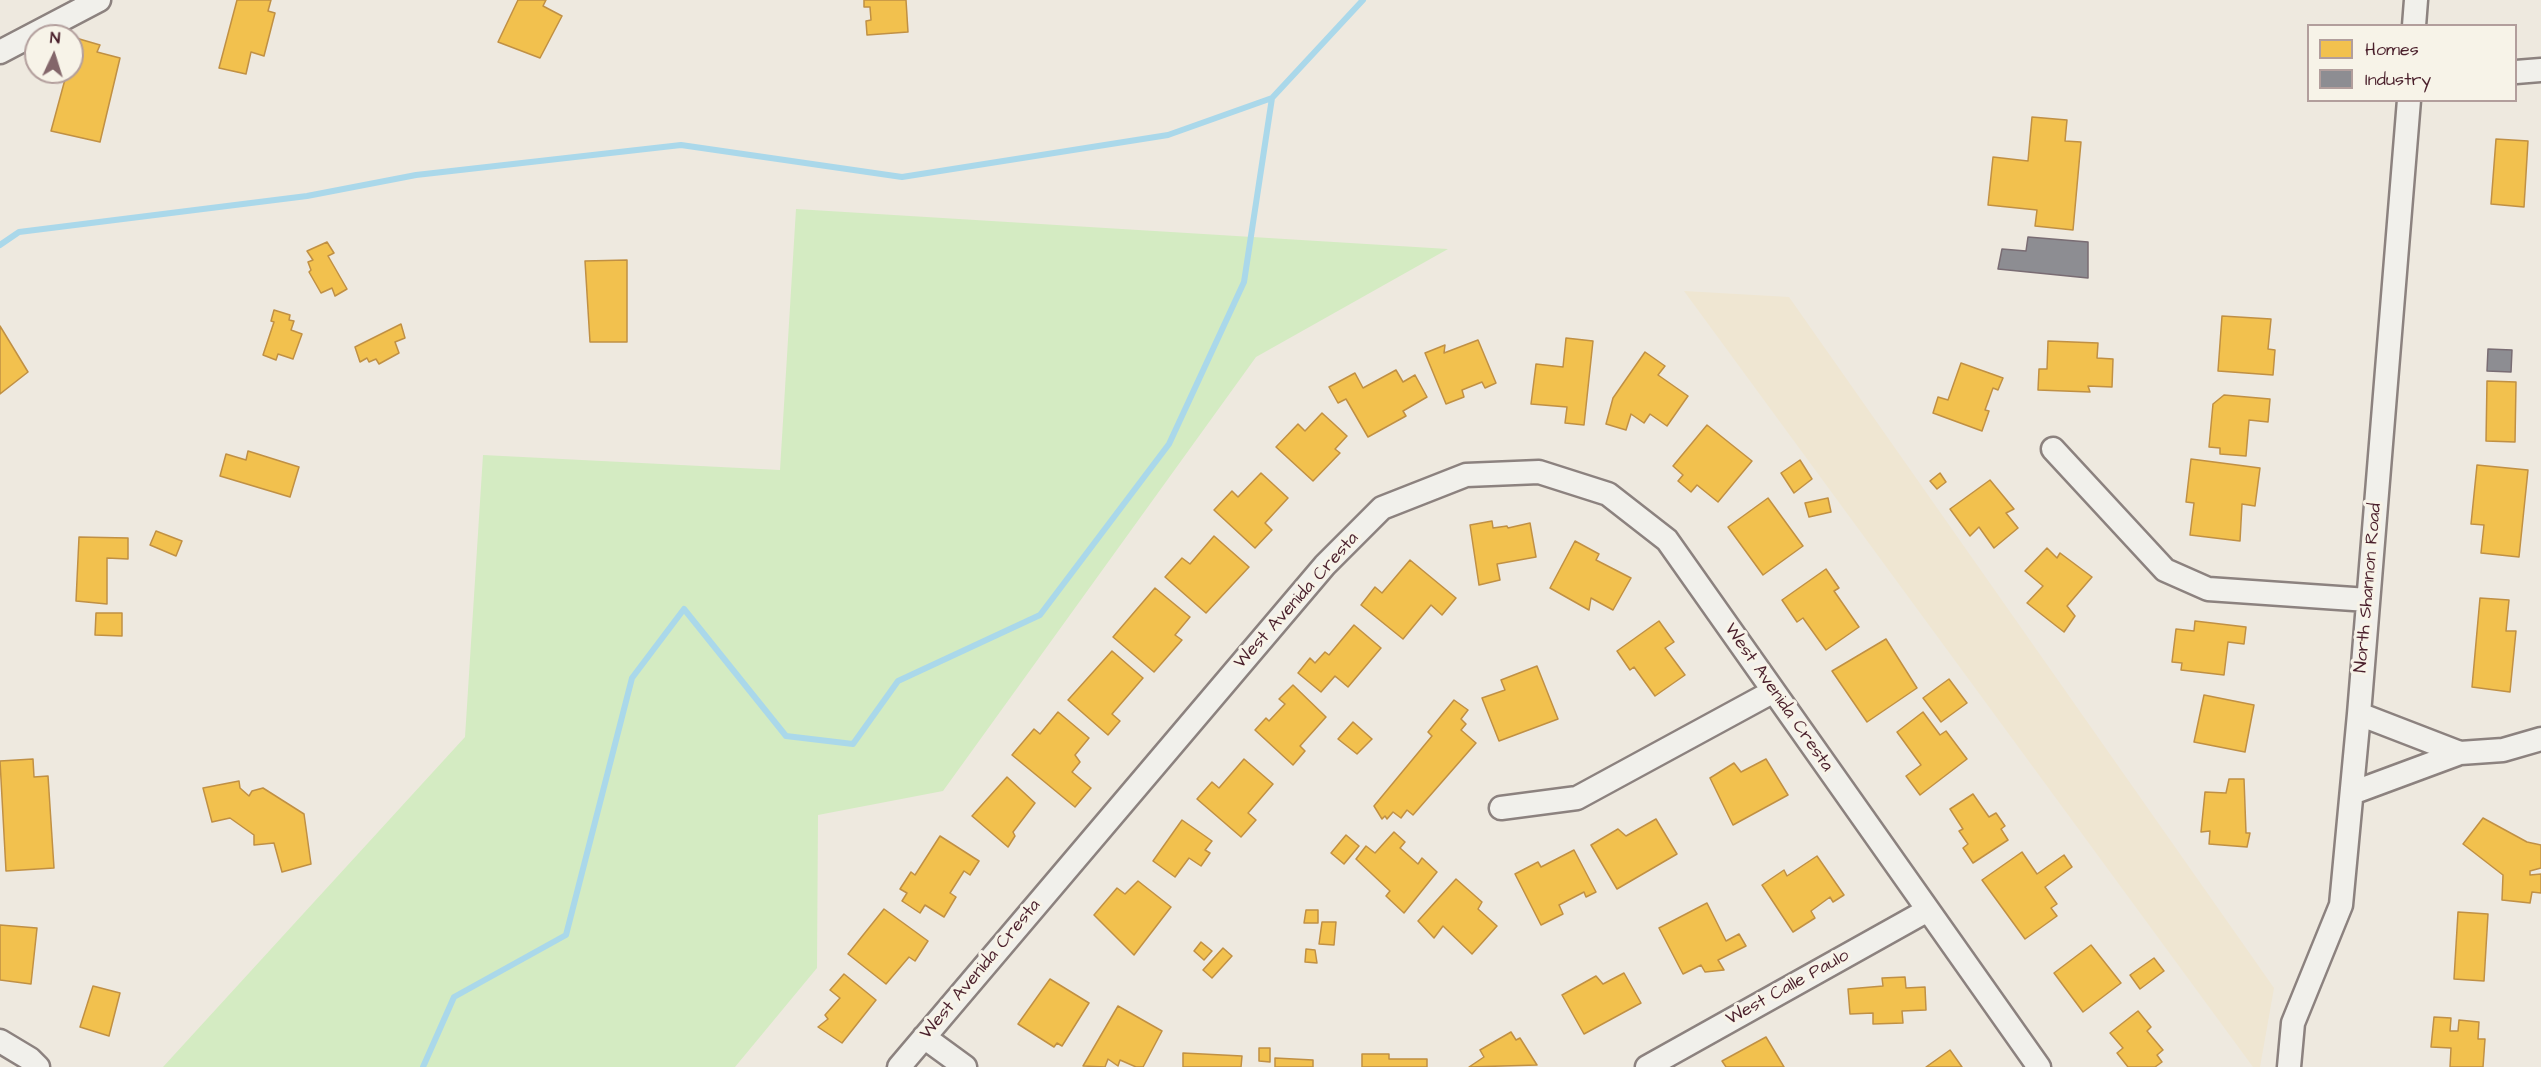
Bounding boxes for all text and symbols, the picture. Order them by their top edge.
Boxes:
north arrow [24,24,84,84]
legend [2307,24,2517,102]
text: N [49,27,61,49]
text: Homes [2365,37,2419,62]
text: Industry [2365,67,2431,92]
street label: North Shannon Road [2351,502,2387,674]
street label: West Avenida Cresta [1230,528,1364,674]
street label: West Avenida Cresta [1719,620,1837,776]
street label: West Avenida Cresta [916,896,1046,1044]
street label: West Calle Paulo [1723,945,1853,1031]

